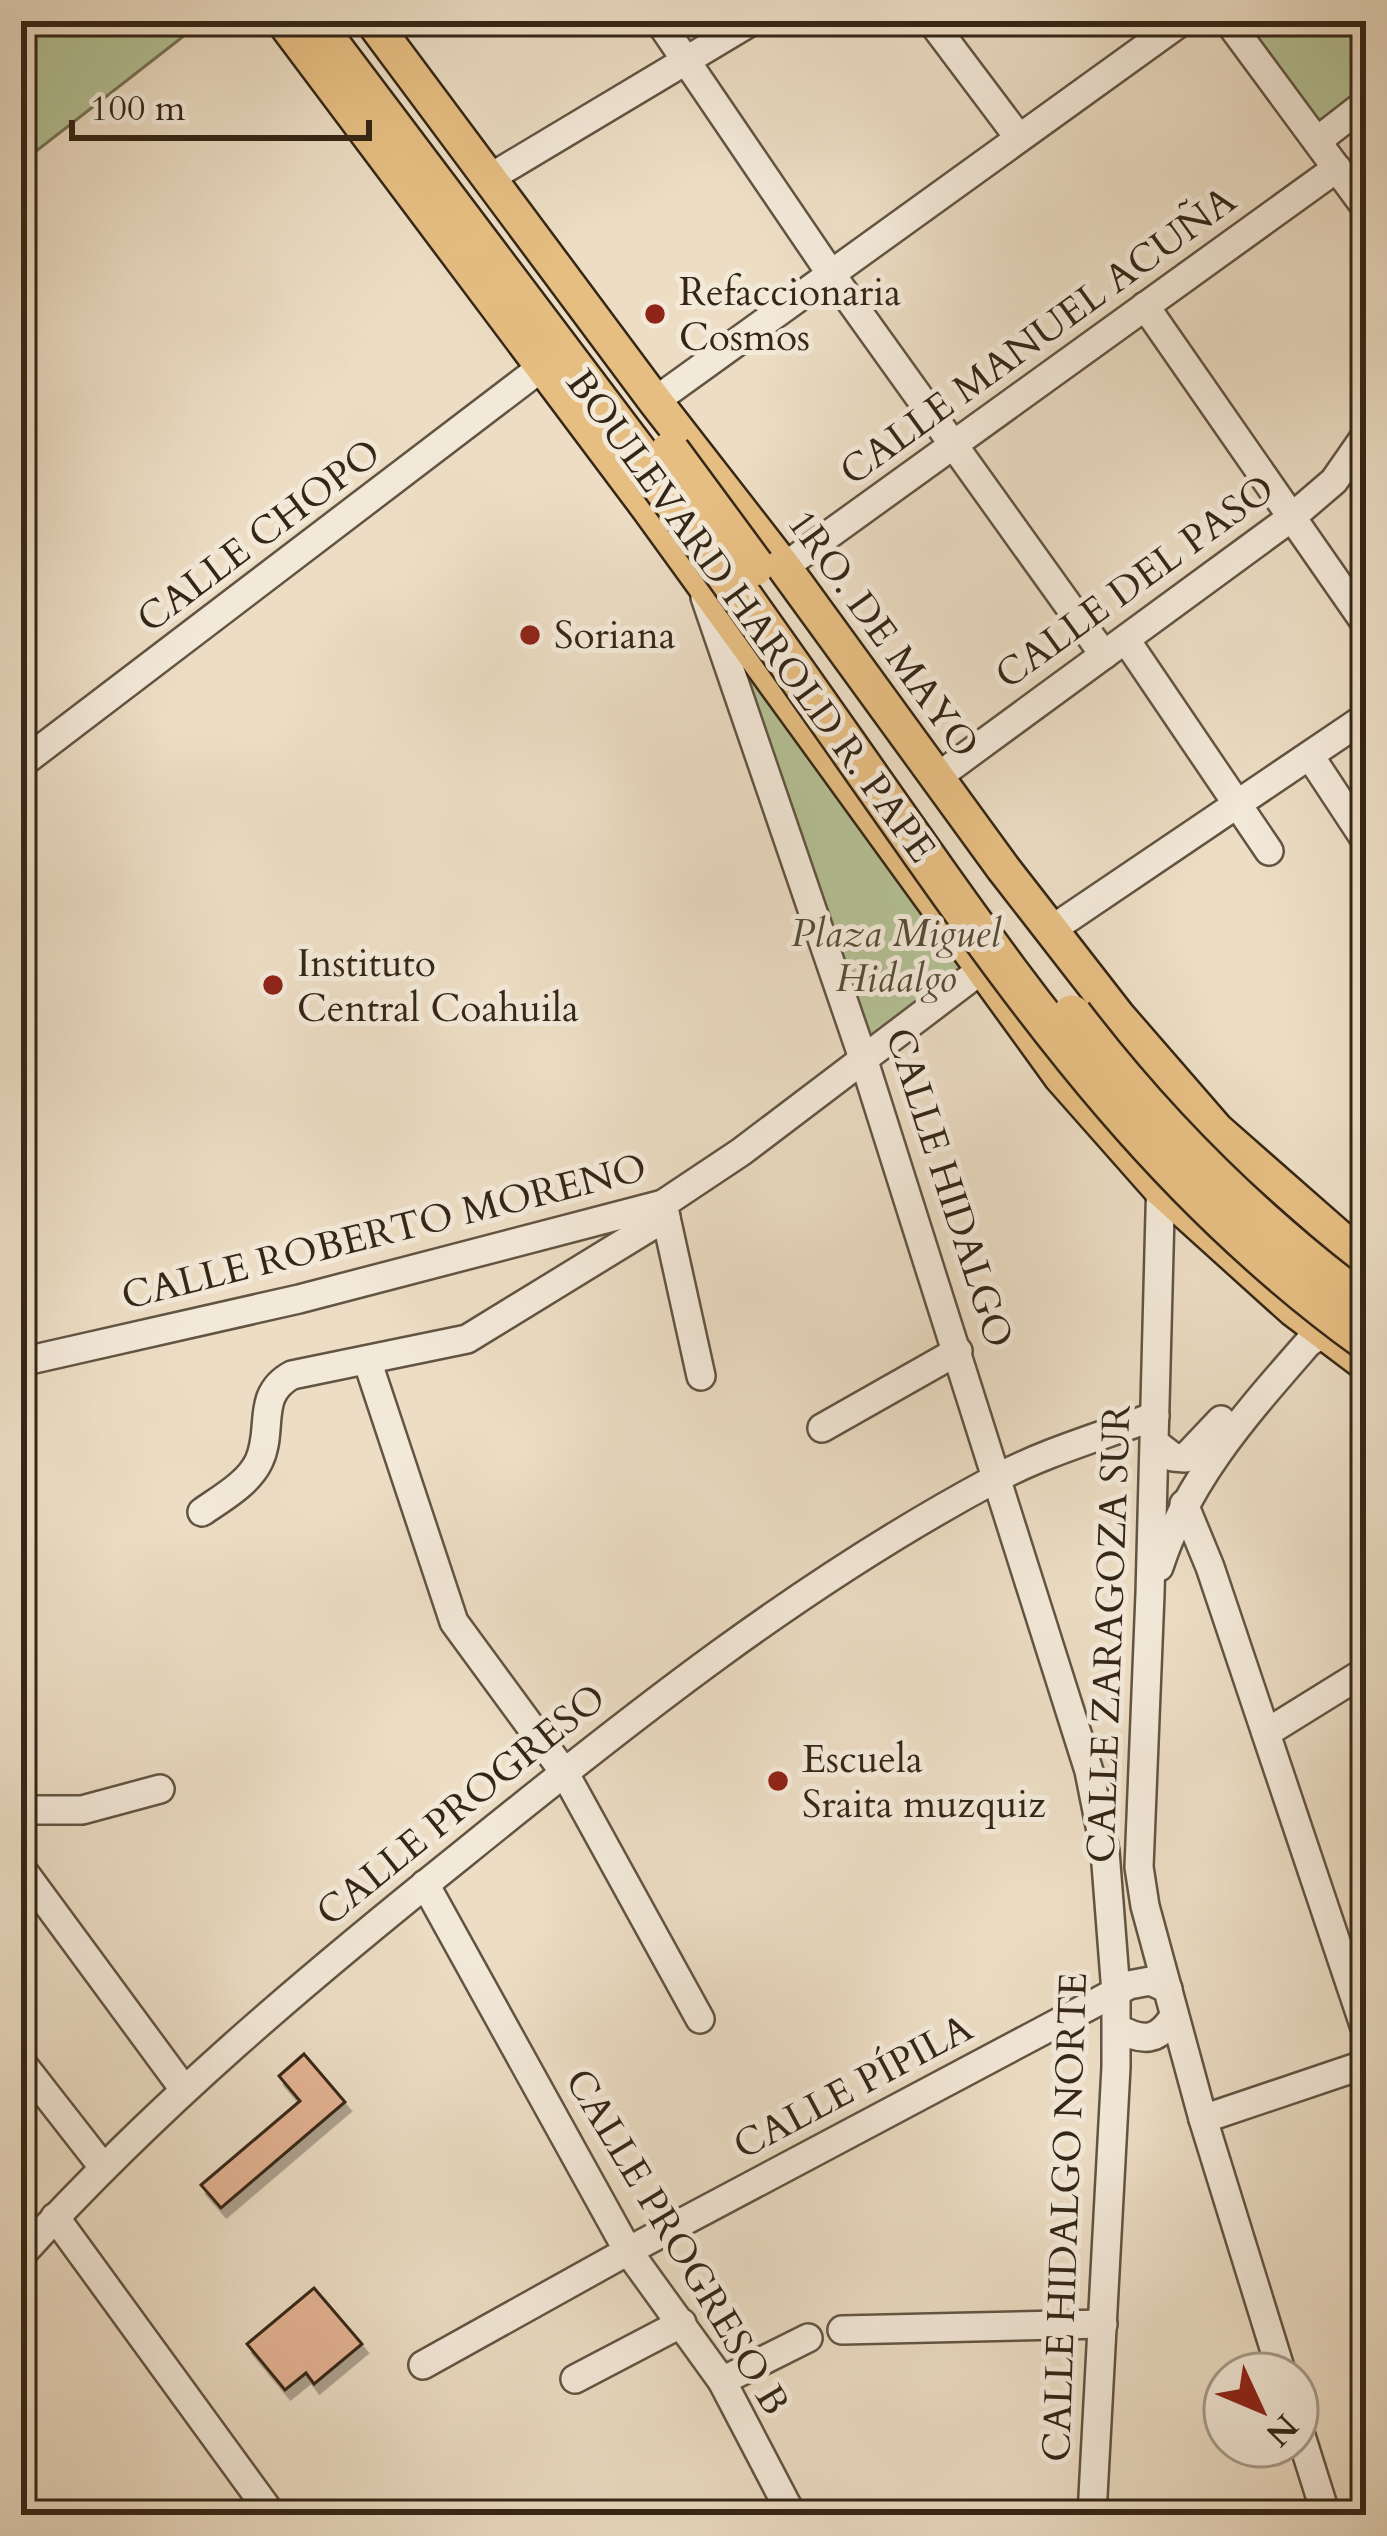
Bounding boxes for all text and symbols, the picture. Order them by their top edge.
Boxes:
scale bar [72,66,369,140]
text: 100 m [90,84,186,133]
street label: CALLE MANUEL ACUÑA [829,174,1247,498]
place label: Refaccionaria Cosmos [679,266,901,364]
marker: Refaccionaria Cosmos [642,301,668,327]
street label: BOULEVARD HAROLD R. PAPE [554,359,948,873]
street label: CALLE CHOPO [126,427,392,645]
street label: CALLE DEL PASO [985,463,1285,701]
street label: 1RO. DE MAYO [775,499,991,769]
place label: Soriana [554,609,676,662]
marker: Soriana [517,622,543,648]
park label: Plaza Miguel Hidalgo [791,907,1002,1005]
place label: Instituto Central Coahuila [297,937,579,1035]
marker: Instituto Central Coahuila [260,972,286,998]
street label: CALLE HIDALGO [872,1022,1026,1354]
street label: CALLE ROBERTO MORENO [116,1141,652,1323]
street label: CALLE ZARAGOZA SUR [1075,1404,1143,1864]
street label: CALLE PROGRESO [305,1672,617,1938]
place label: Escuela Sraita muzquiz [802,1733,1046,1831]
marker: Escuela Sraita muzquiz [765,1768,791,1794]
street label: CALLE HIDALGO NORTE [1030,1971,1100,2463]
street label: CALLE PÍPILA [724,2002,982,2172]
street label: CALLE PROGRESO B [552,2059,802,2425]
north arrow [1201,2350,1321,2470]
text: N [1255,2404,1308,2456]

